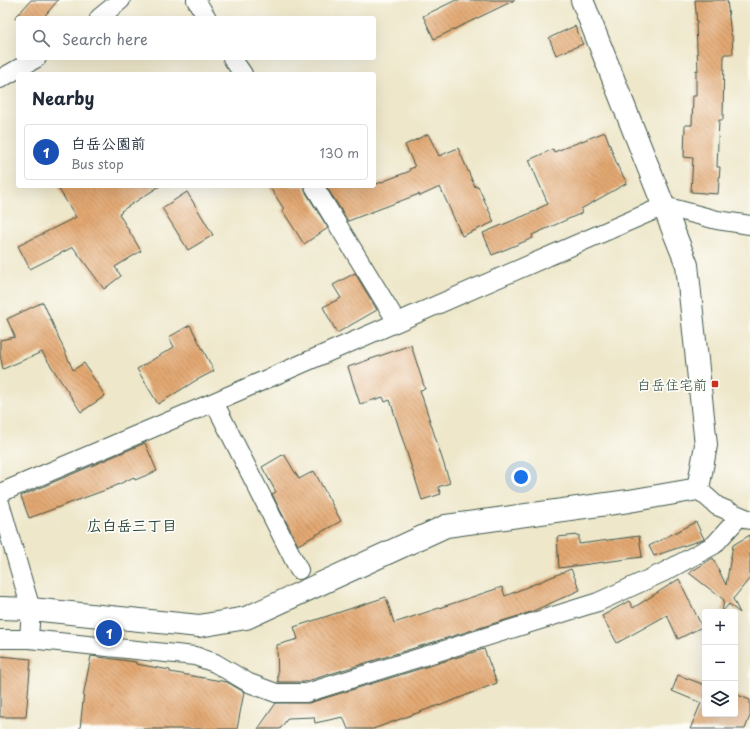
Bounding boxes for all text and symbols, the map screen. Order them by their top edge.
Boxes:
search box [16,16,376,60]
icon: search [30,27,52,49]
text: Search here [62,27,148,50]
text: Nearby [32,85,94,111]
text: 白岳公園前 [71,131,146,154]
text: 1 [43,143,49,162]
text: 130 m [320,143,359,162]
text: Bus stop [71,154,124,173]
place label: 白岳住宅前 [637,374,707,395]
marker: 白岳住宅前 [710,379,720,389]
your location [511,467,531,487]
district label: 広白岳三丁目 [87,513,177,536]
map controls [702,609,738,717]
button: + [702,609,738,645]
pin: 1 [96,618,122,648]
button: − [702,645,738,681]
button: layers [702,681,738,717]

